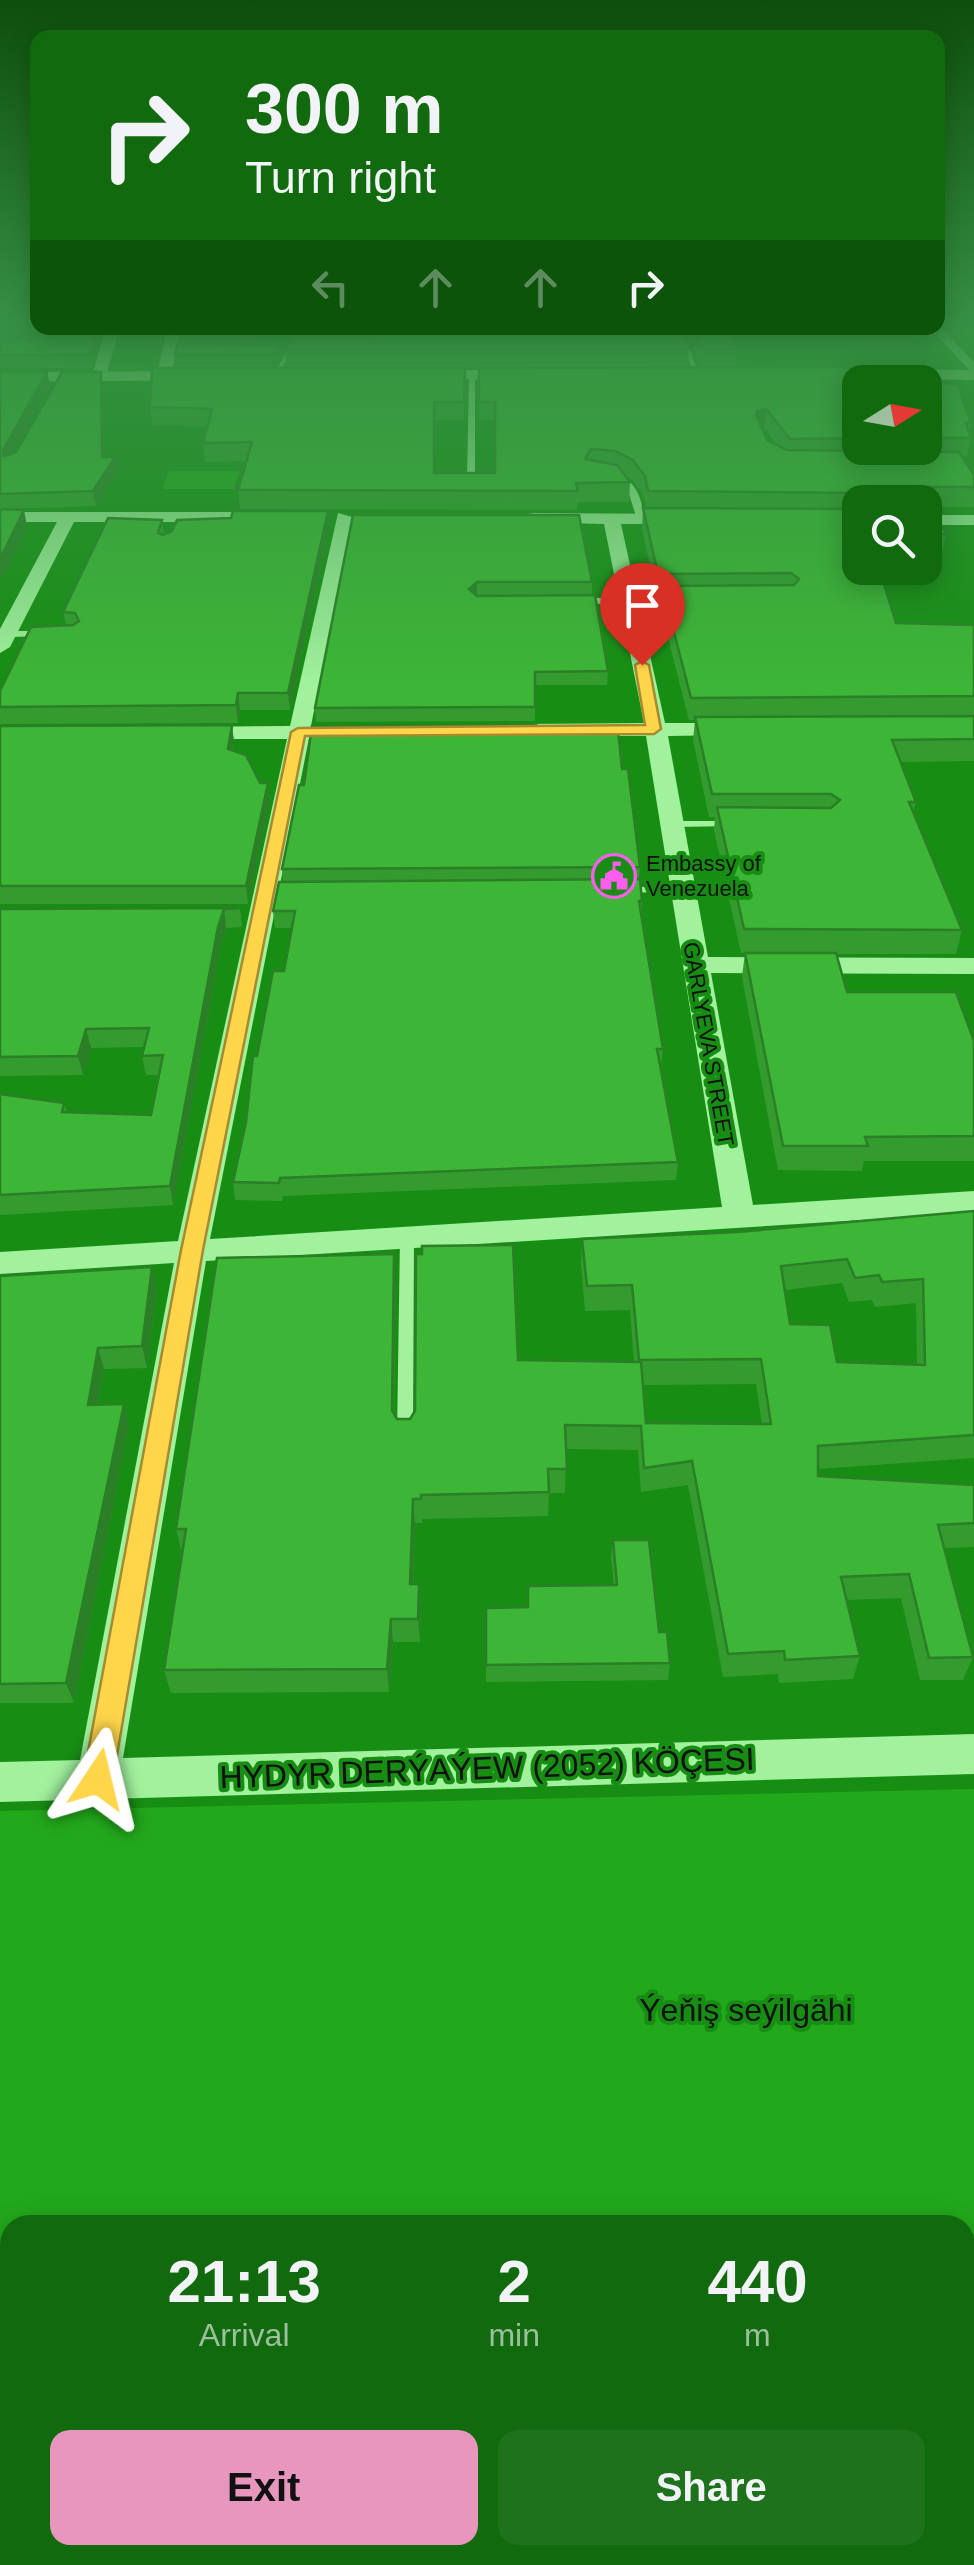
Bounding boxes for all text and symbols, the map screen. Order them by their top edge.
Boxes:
icon: right [80,70,210,200]
text: 300 m [245,70,443,148]
text: Turn right [245,152,436,203]
icon: left [303,260,358,315]
icon: ahead [408,260,463,315]
icon: ahead [513,260,568,315]
icon: right [618,260,673,315]
north arrow [842,365,942,465]
map controls [842,365,942,585]
button: search [842,485,942,585]
pin [600,563,685,666]
icon: arrive [615,578,670,633]
place label: Embassy of Venezuela [646,851,762,901]
public building icon: Embassy of Venezuela [591,853,637,899]
street label: GARLYEVA STREET [678,940,739,1148]
position arrow [46,1727,150,1831]
street label: HYDYR DERÝAÝEW (2052) KÖÇESI [219,1741,755,1795]
park label: Ýeňiş seýilgähi [639,1992,853,2028]
text: 21:13 [167,2248,321,2315]
text: 2 [497,2248,531,2315]
text: 440 [707,2248,808,2315]
text: Arrival [199,2317,290,2353]
text: min [488,2317,540,2353]
text: m [744,2317,771,2353]
button: Exit [50,2430,478,2545]
button: Share [498,2430,925,2545]

